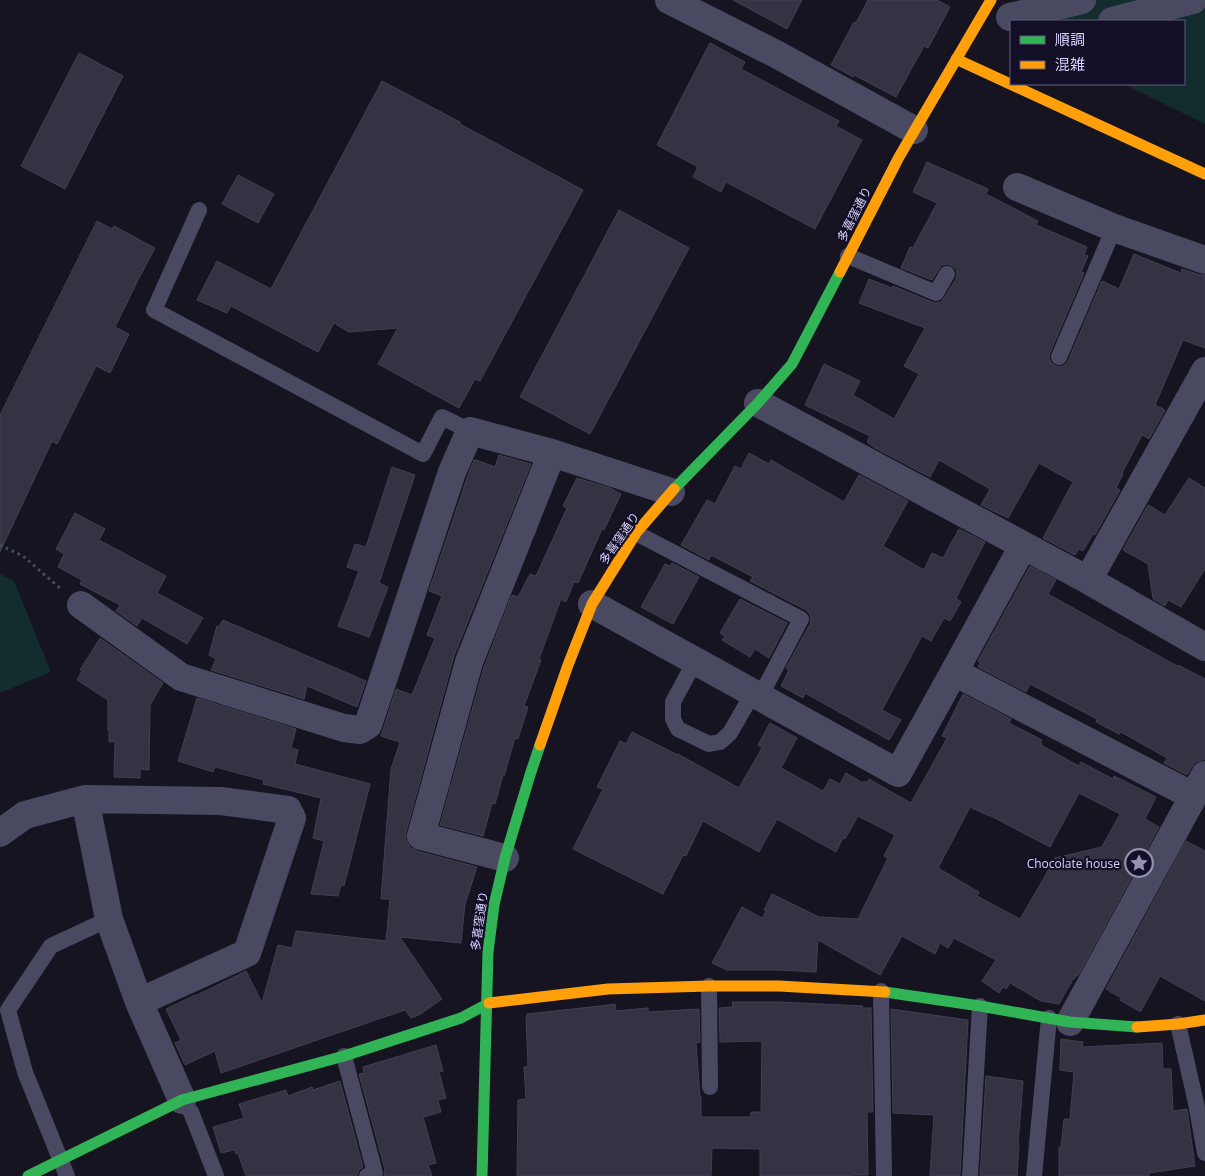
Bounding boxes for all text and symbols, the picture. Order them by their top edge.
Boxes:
legend [1010,20,1185,85]
text: 順調 [1055,29,1085,49]
text: 混雑 [1055,54,1085,74]
street label: 多喜窪通り [833,183,875,245]
street label: 多喜窪通り [595,509,643,567]
place icon: Chocolate house [1124,848,1154,878]
place label: Chocolate house [1027,855,1120,872]
street label: 多喜窪通り [466,890,492,952]

